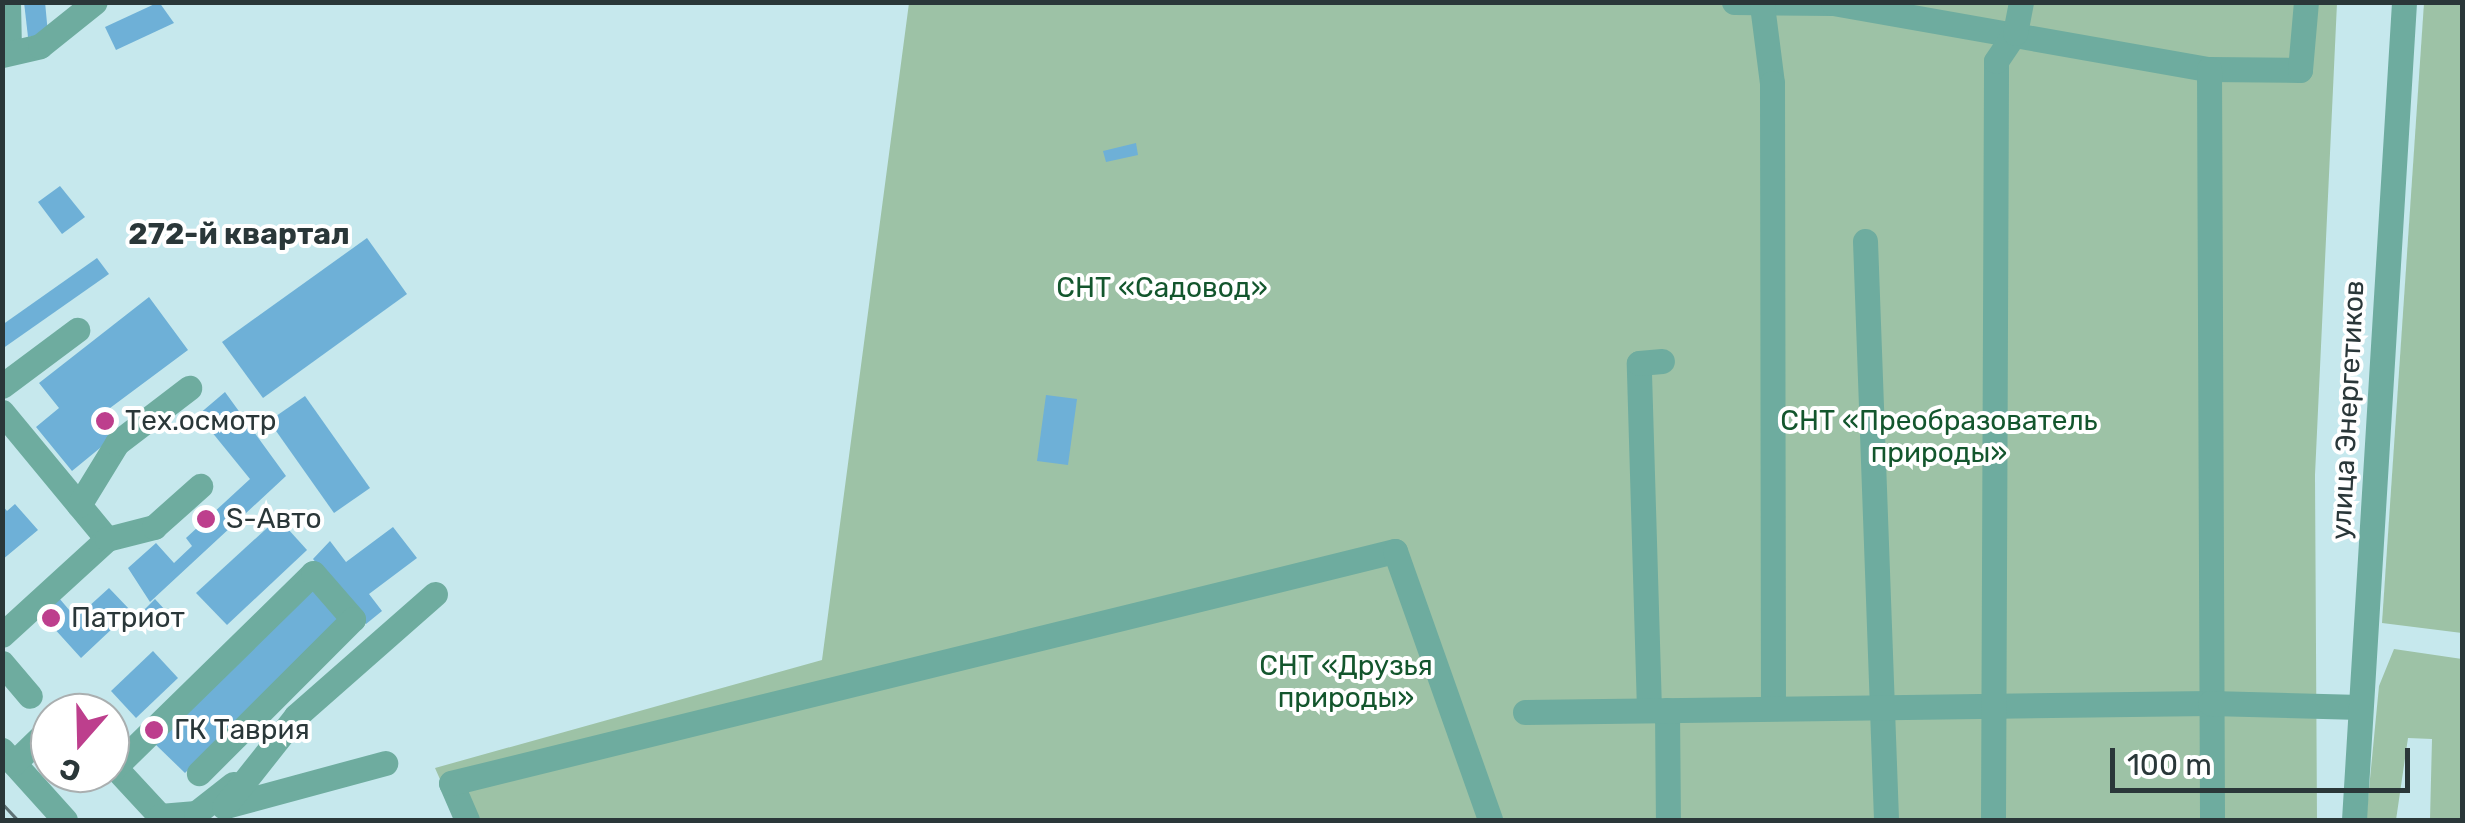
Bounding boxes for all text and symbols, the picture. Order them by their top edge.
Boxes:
district label: 272-й квартал [128,216,350,252]
park label: СНТ «Садовод» [1056,271,1268,305]
street label: улица Энергетиков [2324,279,2372,541]
place label: Тех.осмотр [125,404,276,438]
park label: СНТ «Преобразователь природы» [1780,404,2098,470]
marker: Тех.осмотр [94,410,116,432]
place label: S-Авто [226,502,322,536]
marker: S-Авто [195,508,217,530]
place label: Патриот [71,601,185,635]
marker: Патриот [40,607,62,629]
park label: СНТ «Друзья природы» [1259,649,1433,715]
north arrow [30,693,130,793]
place label: ГК Таврия [174,713,310,747]
marker: ГК Таврия [143,719,165,741]
scale bar [2115,728,2415,790]
text: 100 m [2127,747,2212,783]
text: С [55,751,85,789]

